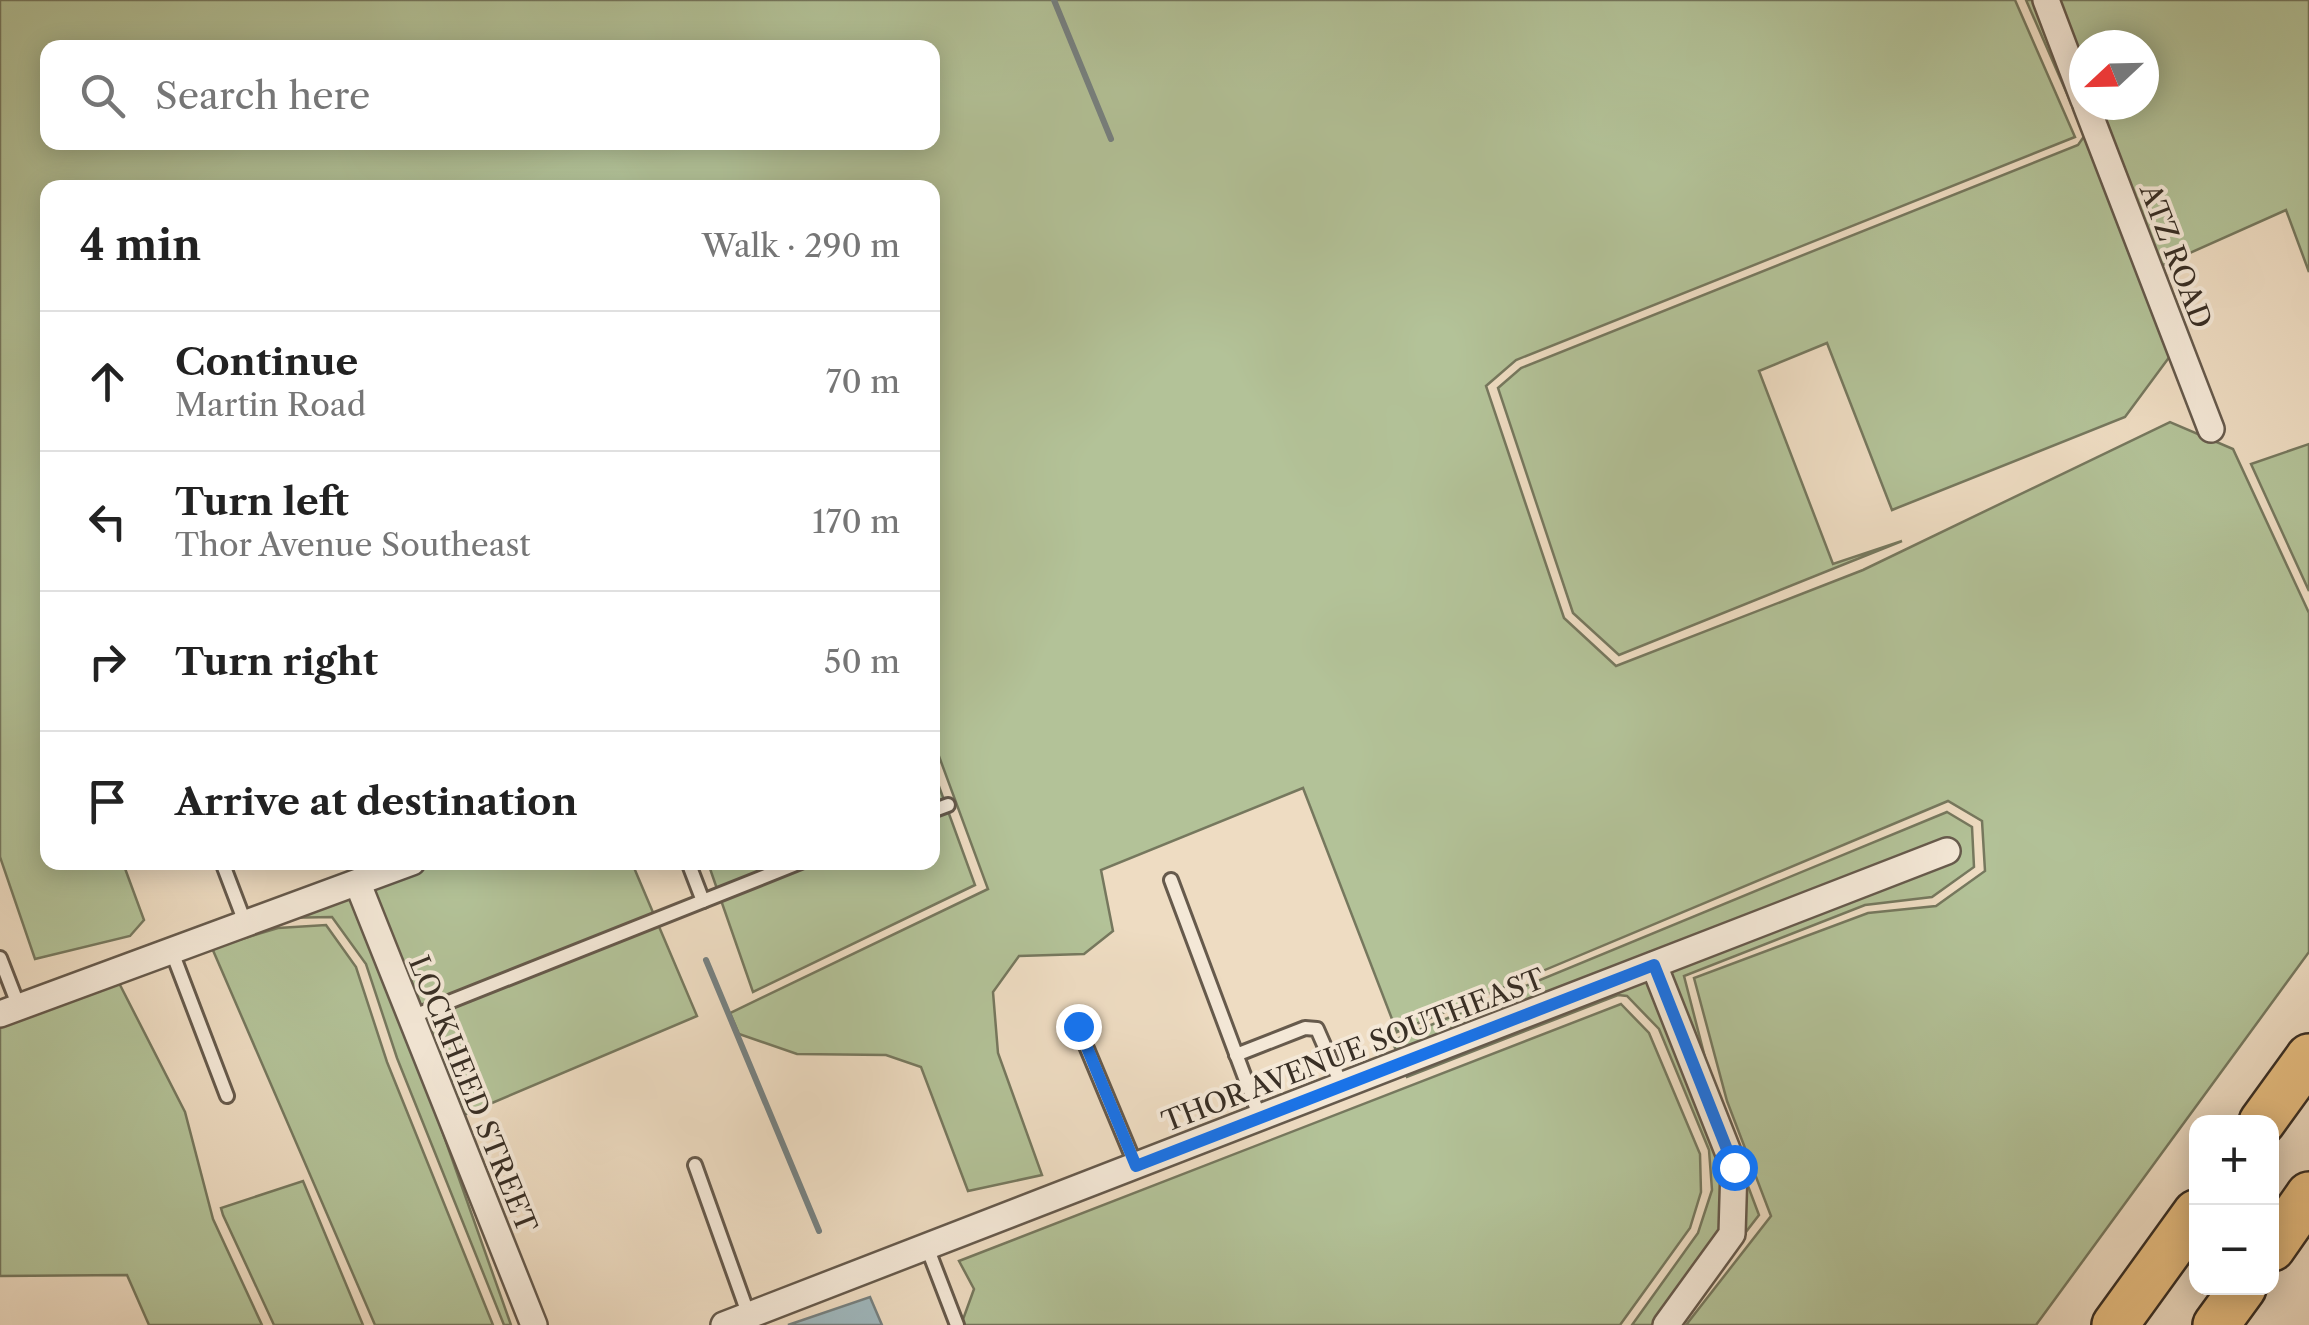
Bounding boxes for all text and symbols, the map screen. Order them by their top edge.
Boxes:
north arrow [2069,30,2159,120]
search box [40,40,940,150]
icon: search [75,68,130,123]
text: Search here [155,72,370,119]
street label: ATZ ROAD [2133,178,2219,333]
text: 4 min [80,219,201,271]
text: Walk · 290 m [702,226,900,265]
text: Continue [175,338,358,385]
icon: ahead [80,354,135,409]
text: 70 m [826,362,900,401]
text: Martin Road [175,385,366,424]
text: Turn left [175,478,349,525]
icon: left [80,494,135,549]
text: 170 m [812,502,900,541]
text: Thor Avenue Southeast [175,525,531,564]
icon: right [80,634,135,689]
text: Turn right [175,638,378,685]
text: 50 m [824,642,900,681]
icon: arrive [80,774,135,829]
text: Arrive at destination [175,778,578,825]
street label: LOCKHEED STREET [402,951,544,1237]
street label: THOR AVENUE SOUTHEAST [1157,961,1549,1139]
route end [1056,1004,1102,1050]
map controls [2189,1115,2279,1295]
button: + [2189,1115,2279,1205]
route start [1712,1145,1758,1191]
button: − [2189,1205,2279,1295]

